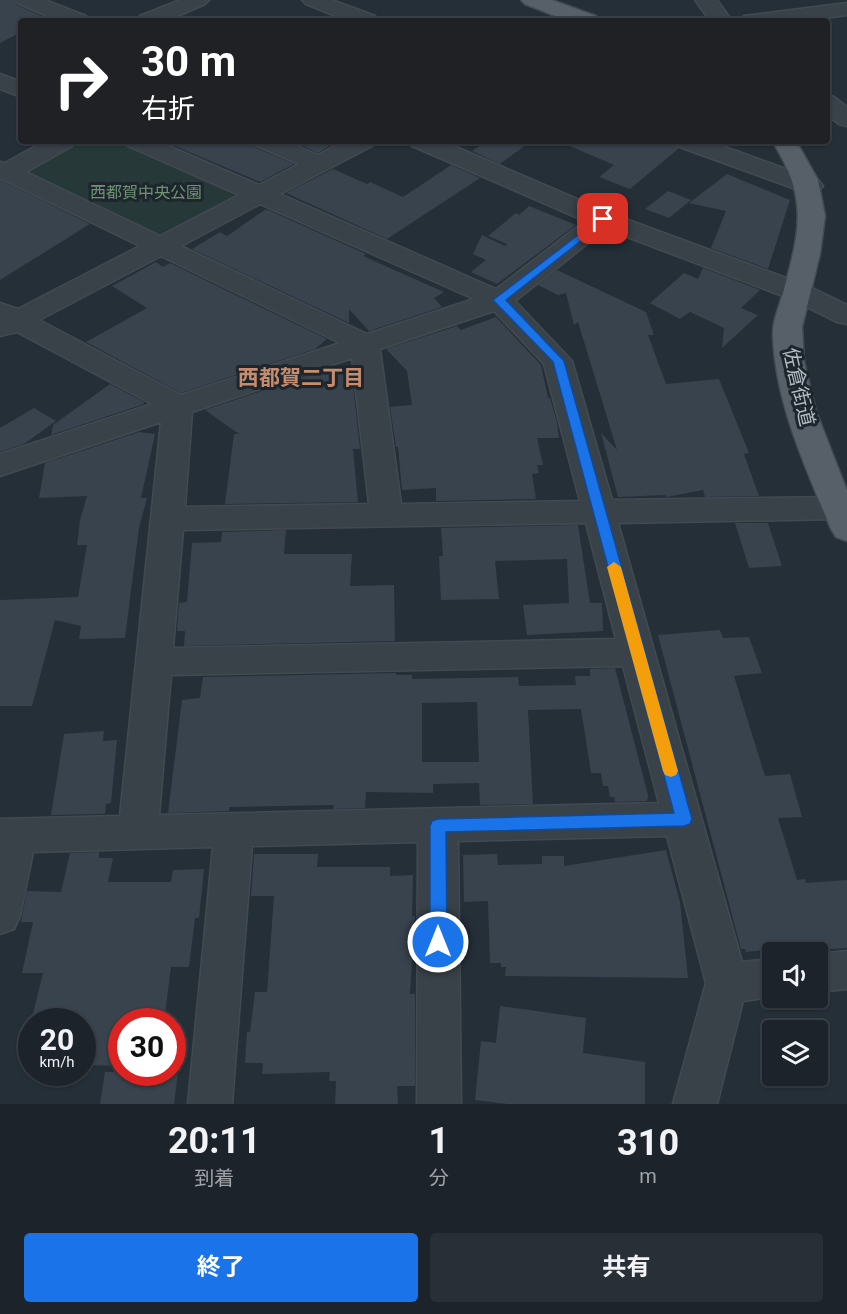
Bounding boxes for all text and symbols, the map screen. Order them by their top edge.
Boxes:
text: 30 m [141,37,236,86]
icon: right [42,42,120,120]
text: 右折 [141,93,195,125]
park label: 西都賀中央公園 [90,183,202,202]
pin [577,193,628,244]
icon: arrive [586,202,619,235]
street label: 佐倉街道 [778,345,820,429]
district label: 西都賀二丁目 [238,366,364,390]
position arrow [406,910,470,974]
map controls [762,942,828,1086]
button: sound [762,942,828,1008]
speed limit sign: 30 [108,1008,186,1086]
button: layers [762,1020,828,1086]
text: 20 [40,1022,74,1057]
text: km/h [39,1053,75,1071]
text: 20:11 [168,1120,261,1162]
text: 1 [429,1120,449,1162]
text: 310 [617,1122,679,1164]
text: m [639,1164,657,1188]
text: 到着 [194,1166,234,1190]
text: 分 [429,1166,449,1190]
button: 終了 [24,1233,418,1302]
button: 共有 [430,1233,823,1302]

